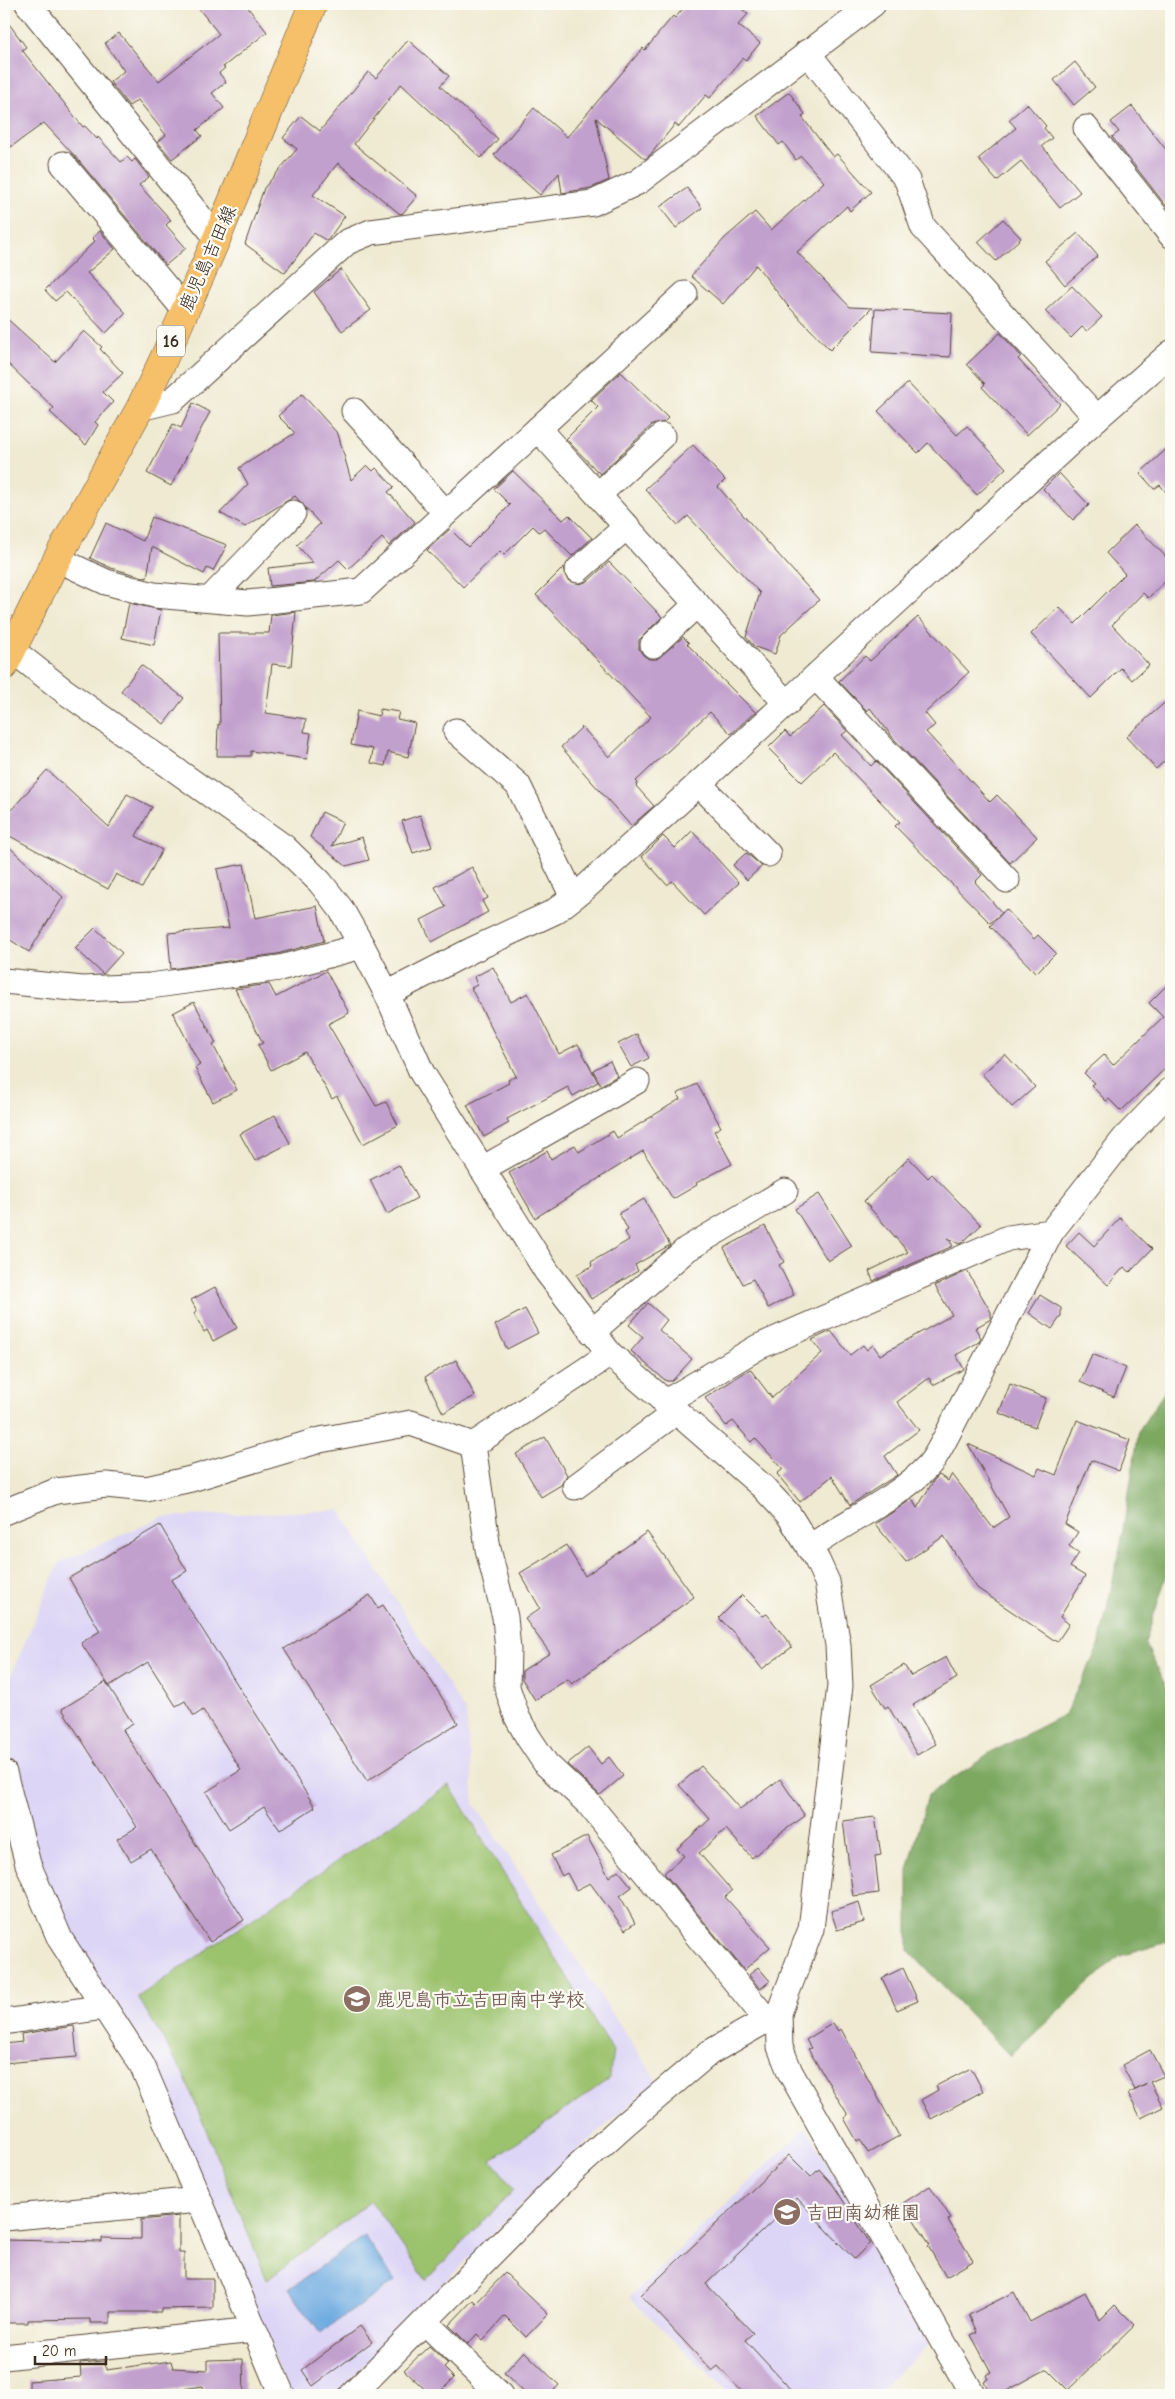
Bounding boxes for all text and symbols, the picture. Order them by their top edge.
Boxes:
street label: 鹿児島吉田線 [175,202,241,315]
road number: 16 [157,326,185,356]
school or university icon: 鹿児島市立吉田南中学校 [342,1984,372,2014]
place label: 鹿児島市立吉田南中学校 [376,1989,585,2011]
school or university icon: 吉田南幼稚園 [772,2197,802,2227]
place label: 吉田南幼稚園 [806,2202,920,2224]
scale bar [35,2334,106,2366]
text: 20 m [42,2342,76,2360]

